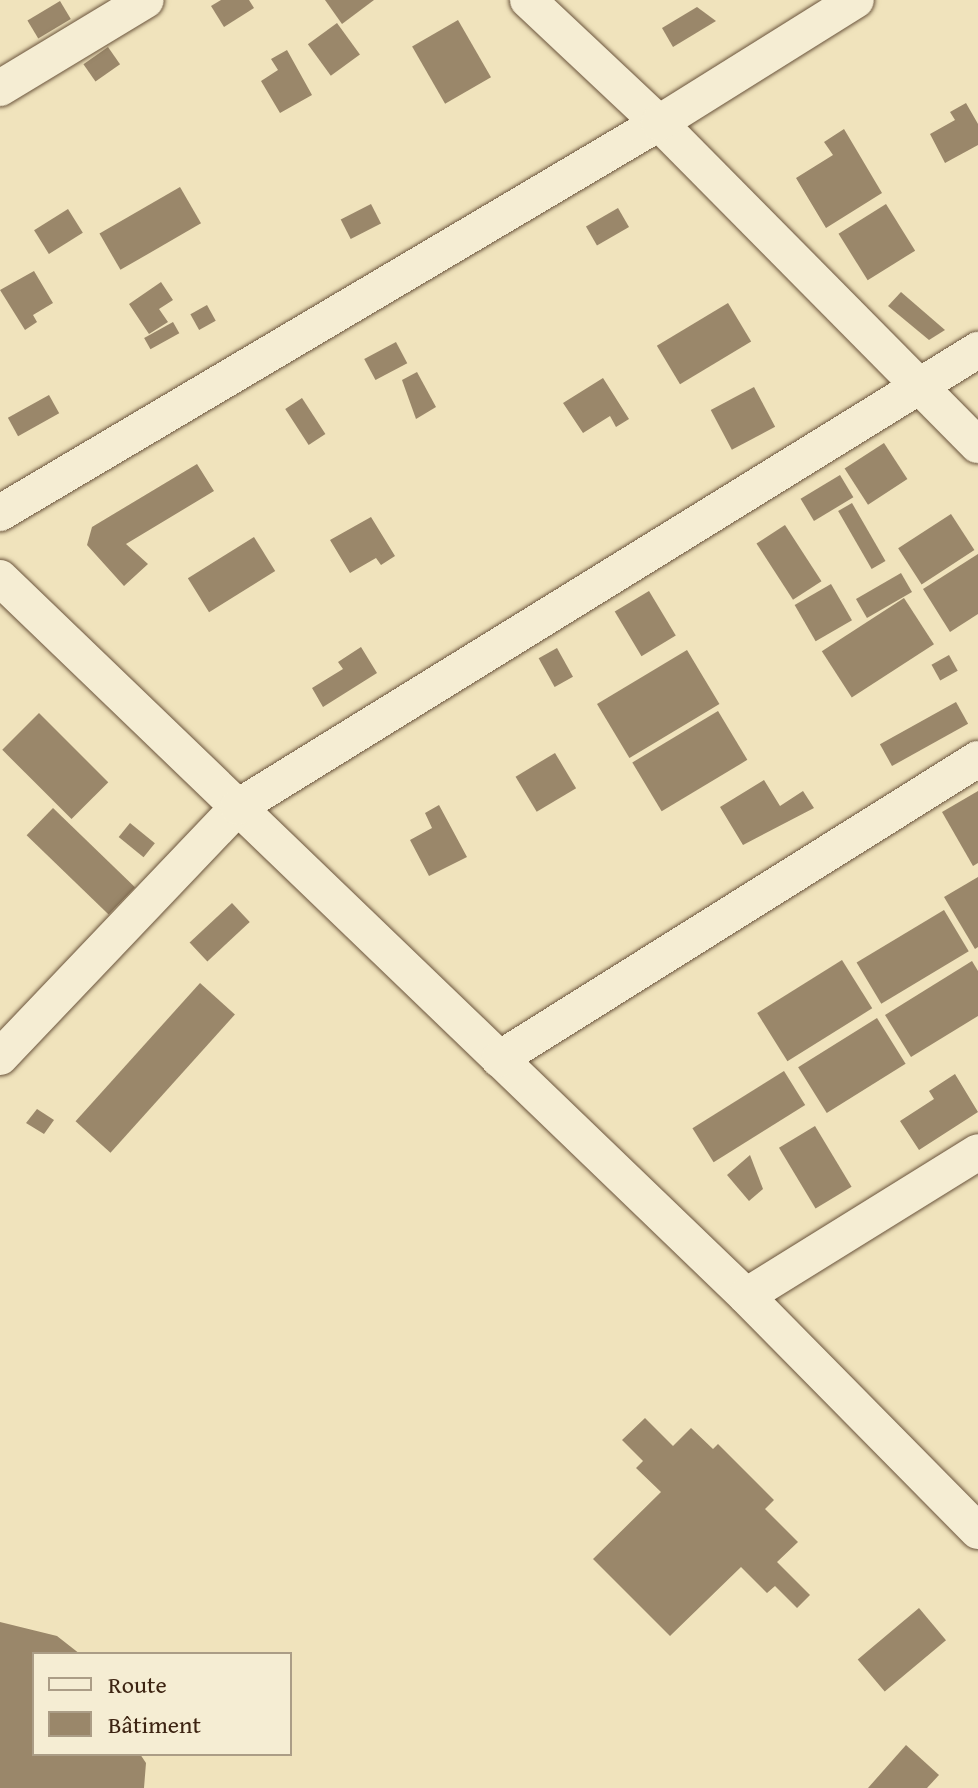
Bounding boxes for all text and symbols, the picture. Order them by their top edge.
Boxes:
legend [32,1652,292,1756]
text: Route [108,1667,167,1702]
text: Bâtiment [108,1707,201,1742]

